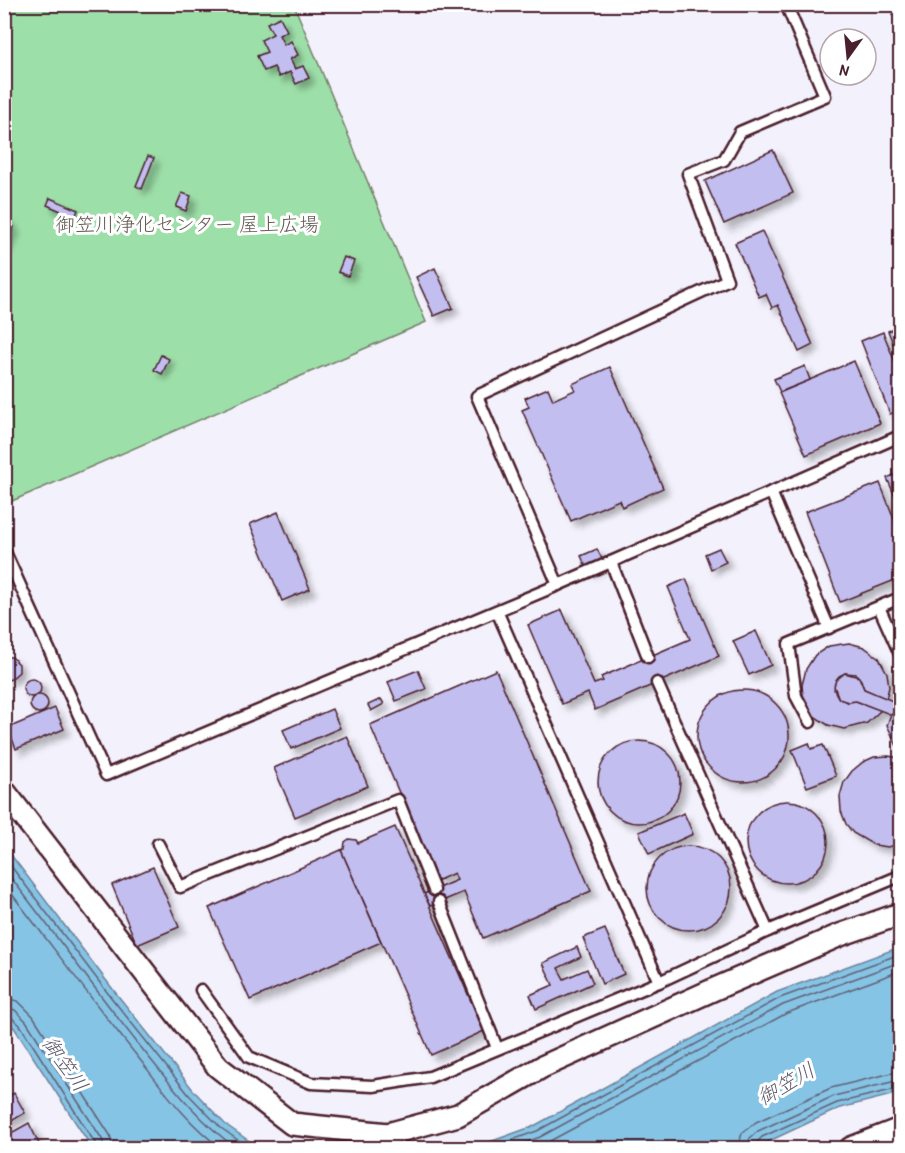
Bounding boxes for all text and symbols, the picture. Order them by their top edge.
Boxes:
north arrow [818,27,878,87]
text: N [837,60,851,83]
park label: 御笠川浄化センター 屋上広場 [55,210,319,237]
water label: 御笠川 [35,1030,95,1098]
water label: 御笠川 [751,1055,820,1112]

